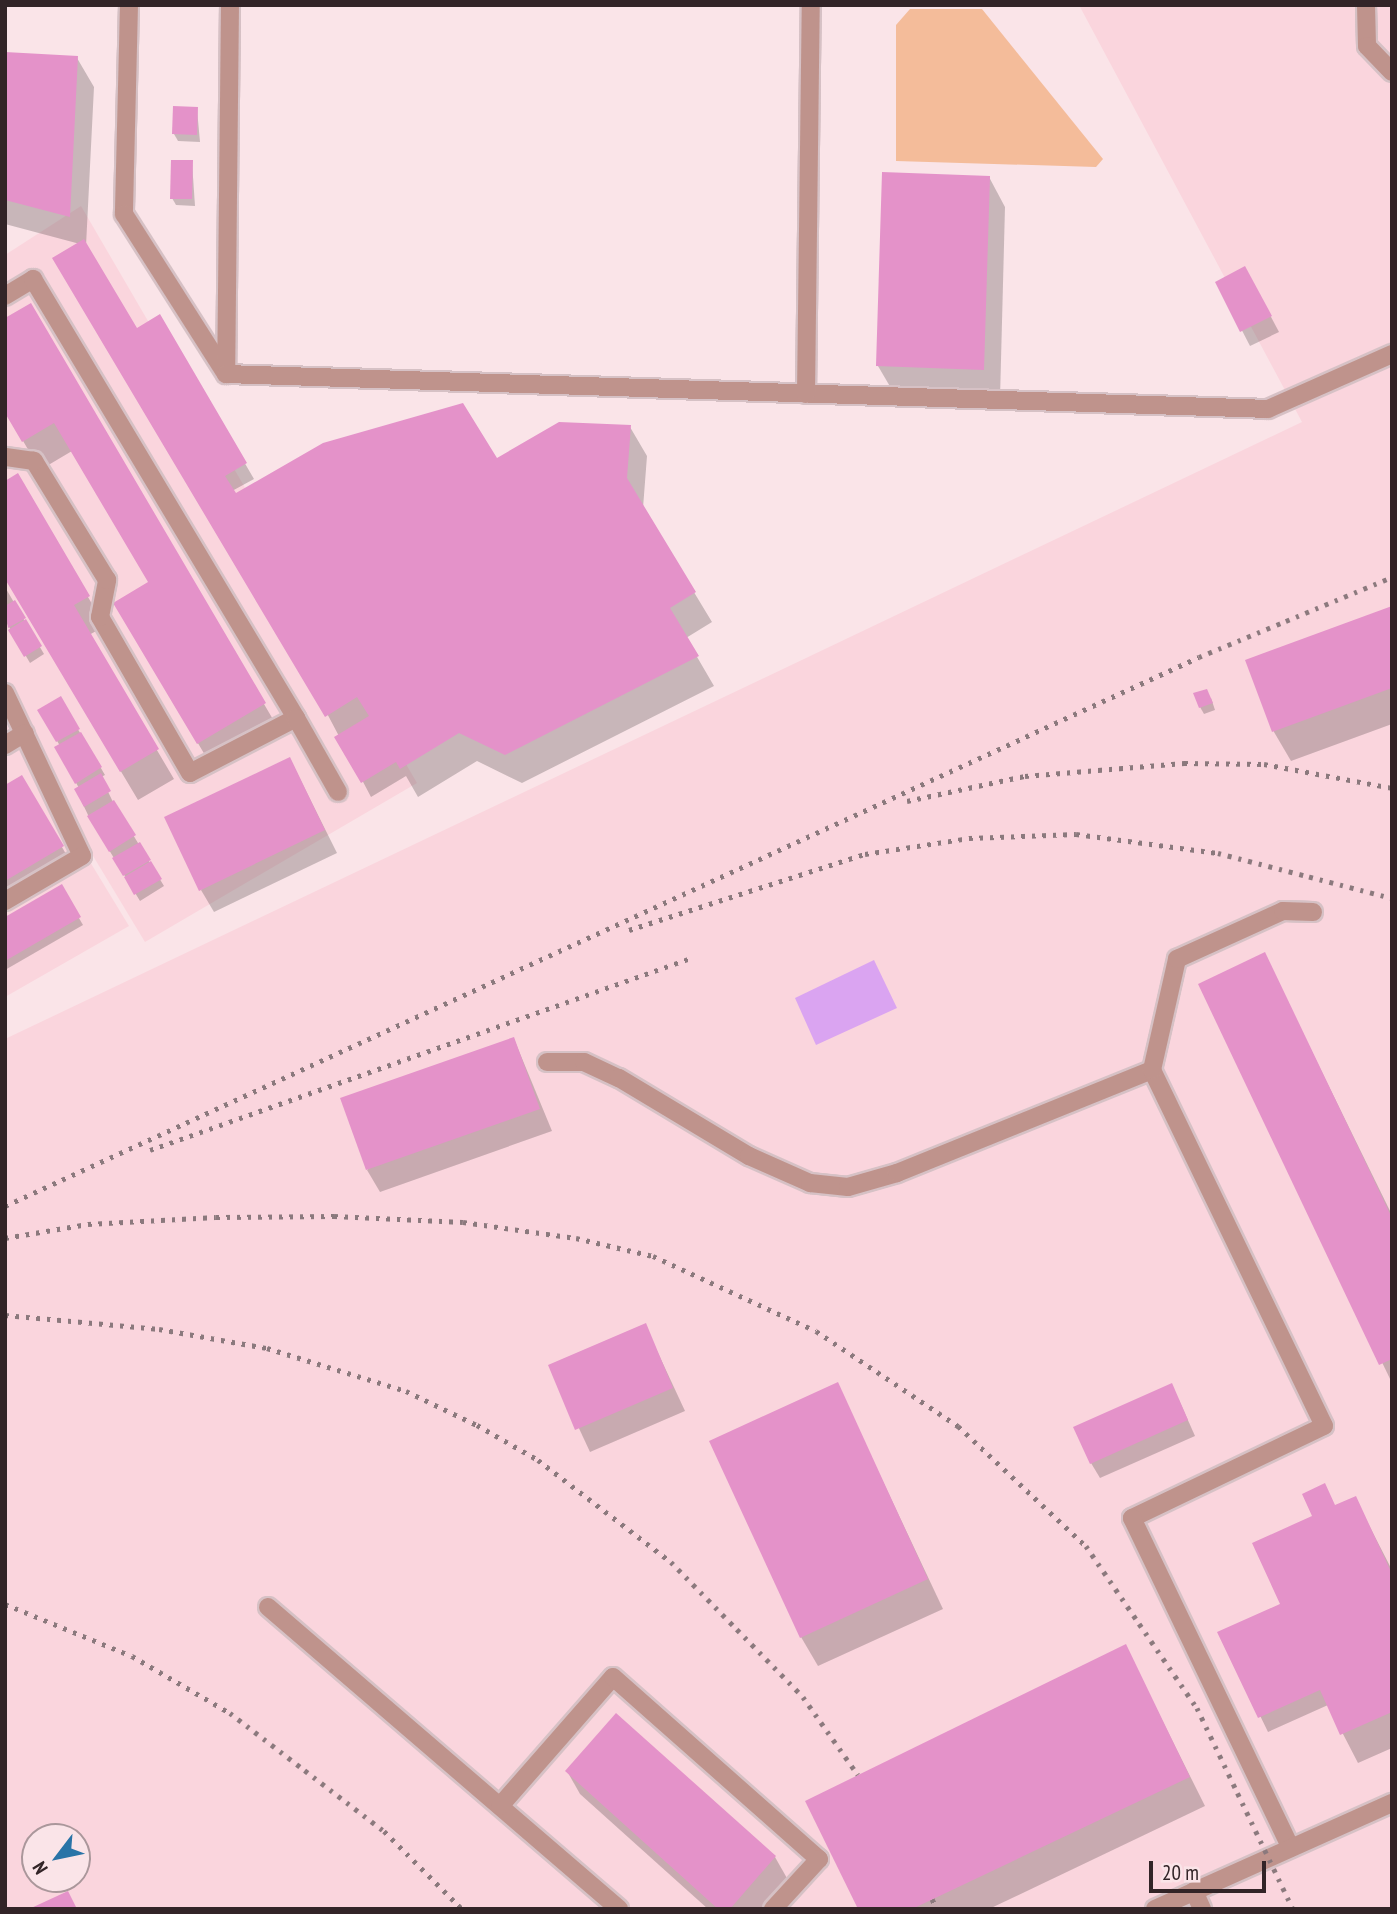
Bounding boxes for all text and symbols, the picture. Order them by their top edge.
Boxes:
north arrow [21,1823,91,1893]
scale bar [1152,1848,1269,1892]
text: N [27,1857,53,1879]
text: 20 m [1162,1859,1199,1886]

